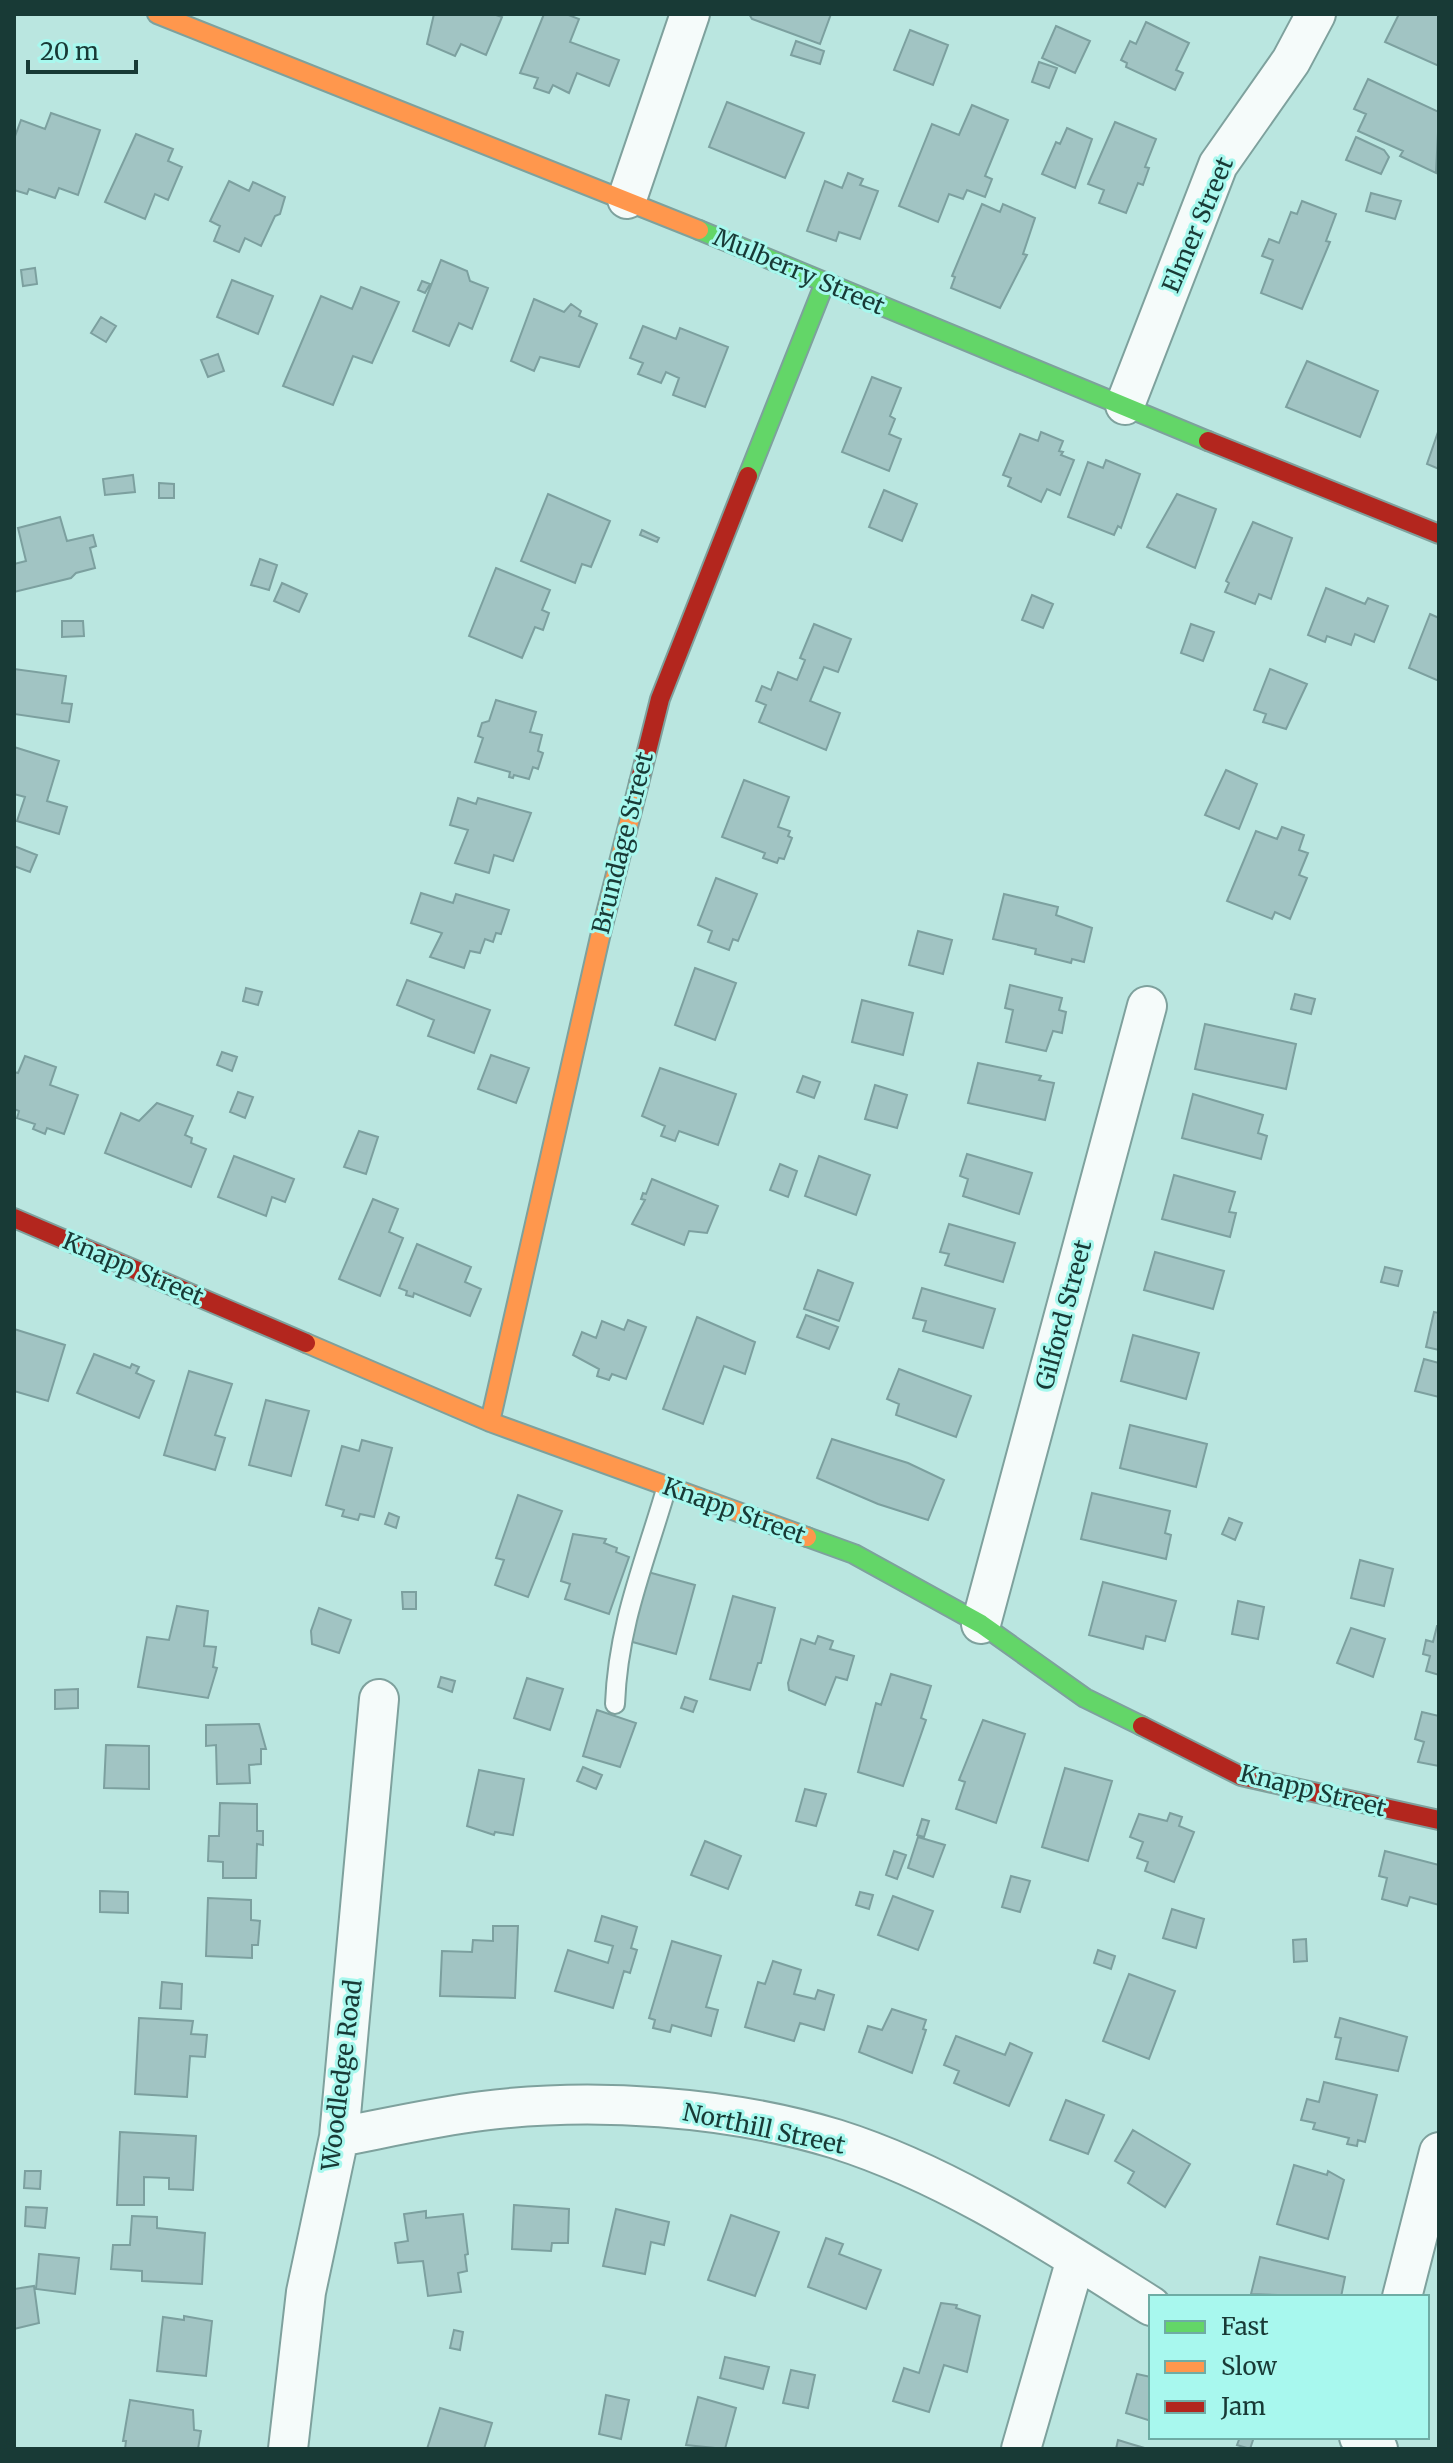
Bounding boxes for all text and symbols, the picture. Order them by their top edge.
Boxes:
scale bar [28,24,136,74]
text: 20 m [40,36,99,67]
street label: Elmer Street [1155,152,1240,297]
street label: Mulberry Street [709,221,890,322]
street label: Brundage Street [585,748,660,937]
street label: Knapp Street [58,1225,209,1312]
street label: Gilford Street [1029,1236,1099,1393]
street label: Knapp Street [659,1470,810,1551]
street label: Knapp Street [1237,1757,1390,1824]
street label: Woodledge Road [314,1978,369,2173]
street label: Northill Street [680,2096,849,2161]
legend [1149,2295,1429,2439]
text: Fast [1221,2311,1269,2342]
text: Slow [1221,2351,1277,2382]
text: Jam [1220,2391,1266,2422]

